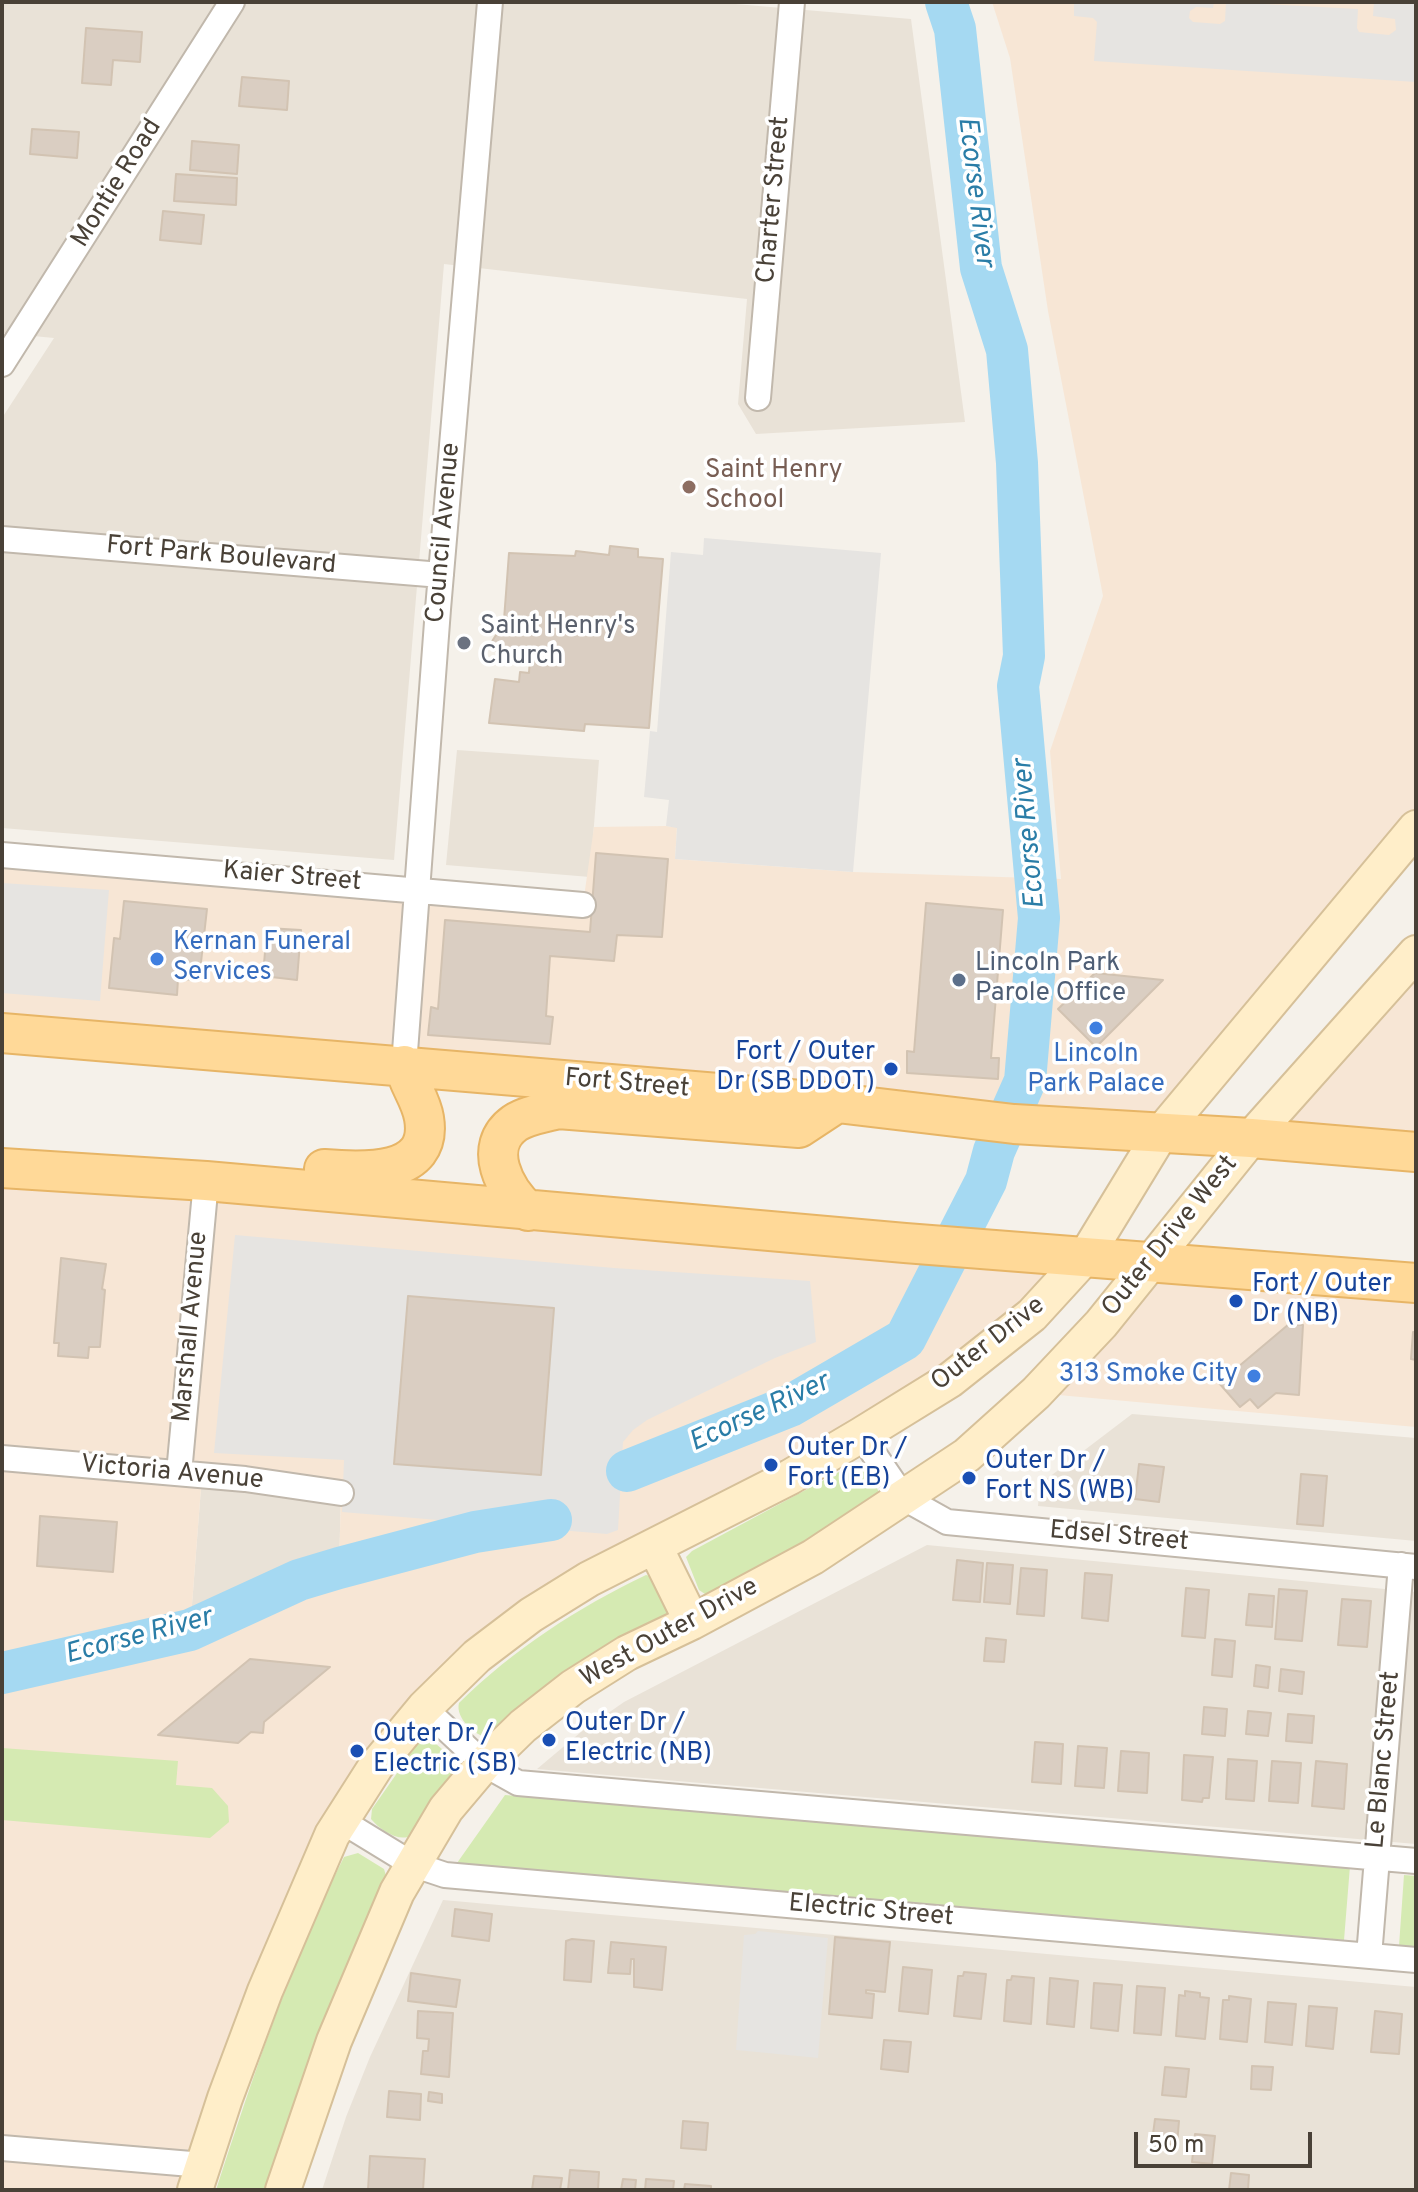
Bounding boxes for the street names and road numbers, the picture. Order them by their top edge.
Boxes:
street label: Montie Road [66,114,170,254]
street label: Charter Street [752,115,798,285]
street label: Council Avenue [422,442,468,624]
street label: Fort Park Boulevard [105,531,337,583]
street label: Kaier Street [221,856,363,900]
street label: Fort Street [563,1064,691,1106]
street label: Outer Drive West [1097,1150,1245,1324]
street label: Marshall Avenue [168,1230,216,1424]
street label: Outer Drive [926,1291,1052,1399]
street label: Victoria Avenue [79,1450,265,1498]
street label: Edsel Street [1048,1516,1190,1560]
street label: West Outer Drive [576,1572,764,1696]
street label: Le Blanc Street [1362,1670,1408,1850]
street label: Electric Street [787,1889,955,1935]

